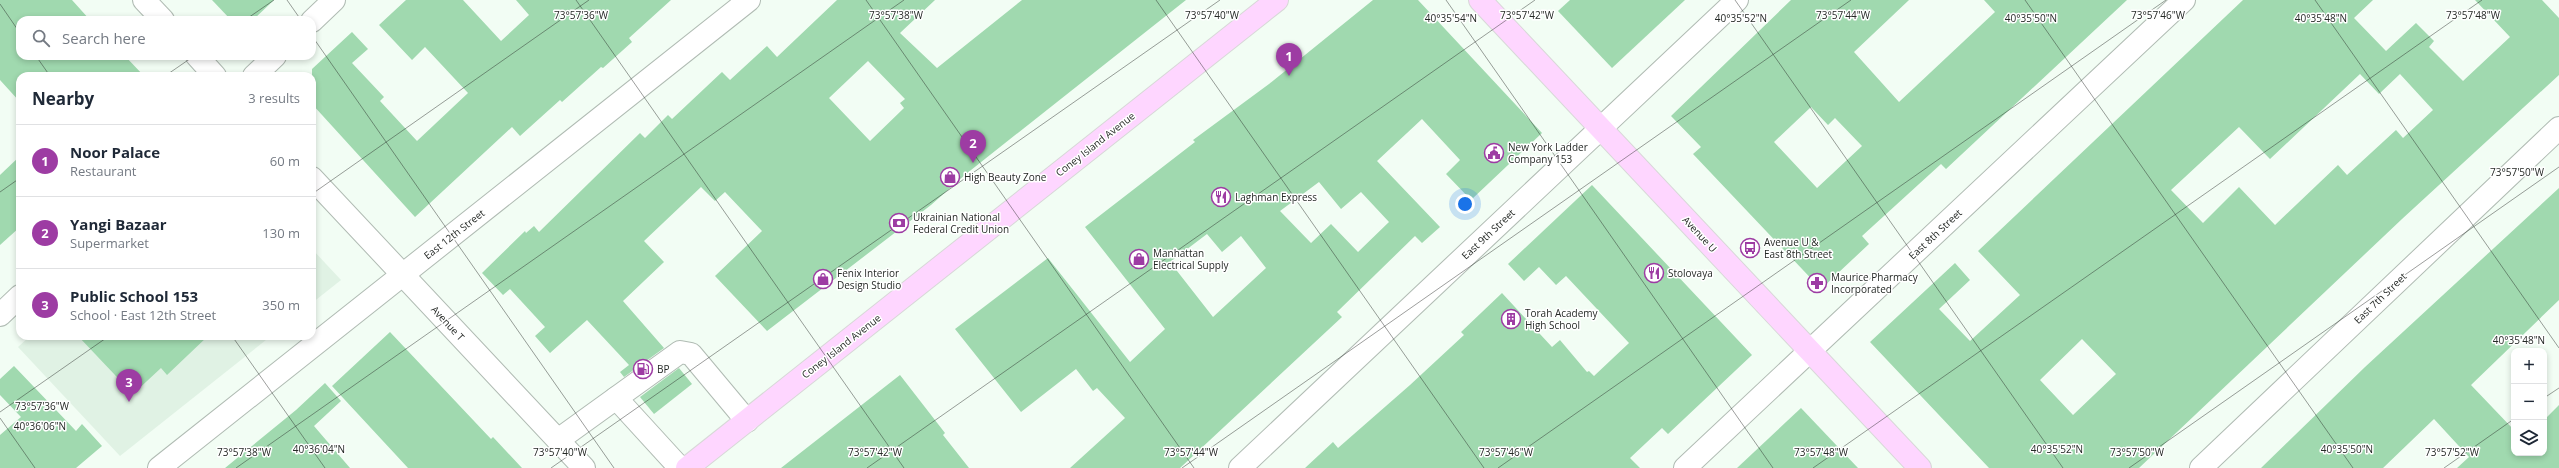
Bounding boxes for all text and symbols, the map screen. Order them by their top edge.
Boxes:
text: 73°57'36"W [554,8,609,22]
text: 73°57'38"W [869,8,924,22]
text: 73°57'40"W [1185,8,1240,22]
text: 73°57'42"W [1500,8,1555,22]
text: 73°57'44"W [1816,8,1871,22]
text: 73°57'46"W [2131,8,2186,22]
text: 73°57'48"W [2446,8,2501,22]
text: 40°35'54"N [1425,11,1477,25]
text: 40°35'52"N [1715,11,1767,25]
text: 40°35'50"N [2005,11,2057,25]
text: 40°35'48"N [2295,11,2347,25]
search box [16,16,316,60]
icon: search [30,27,52,49]
text: Search here [62,28,146,48]
pin: 1 [1276,43,1302,76]
text: Nearby [32,87,94,110]
text: 3 results [248,89,300,107]
street label: Coney Island Avenue [1052,108,1138,179]
pin: 2 [960,130,986,163]
place label: New York Ladder Company 153 [1508,140,1588,166]
text: Noor Palace [70,142,160,162]
public building icon: New York Ladder Company 153 [1483,142,1505,164]
text: 1 [41,152,49,170]
text: 60 m [270,152,300,170]
text: Restaurant [70,162,137,180]
text: 73°57'50"W [2490,165,2545,179]
shop icon: High Beauty Zone [939,166,961,188]
place label: High Beauty Zone [964,170,1047,184]
restaurant icon: Laghman Express [1210,186,1232,208]
place label: Laghman Express [1235,190,1317,204]
your location [1455,194,1475,214]
street label: East 9th Street [1458,205,1518,262]
street label: East 8th Street [1905,205,1965,262]
street label: East 12th Street [421,206,488,262]
place label: Ukrainian National Federal Credit Union [913,210,1009,236]
bank icon: Ukrainian National Federal Credit Union [888,212,910,234]
street label: Avenue U [1680,213,1720,255]
text: Yangi Bazaar [70,214,167,234]
text: 2 [41,224,49,242]
text: 130 m [262,224,300,242]
text: Supermarket [70,234,149,252]
place label: Avenue U & East 8th Street [1764,235,1832,261]
bus stop icon: Avenue U & East 8th Street [1739,237,1761,259]
place label: Manhattan Electrical Supply [1153,246,1230,272]
shop icon: Manhattan Electrical Supply [1128,248,1150,270]
restaurant icon: Stolovaya [1643,262,1665,284]
place label: Fenix Interior Design Studio [837,266,901,292]
place label: Stolovaya [1668,266,1713,280]
shop icon: Fenix Interior Design Studio [812,268,834,290]
street label: East 7th Street [2351,269,2410,327]
place label: Maurice Pharmacy Incorporated [1831,270,1919,296]
pharmacy icon: Maurice Pharmacy Incorporated [1806,272,1828,294]
text: Public School 153 [70,286,198,306]
text: 3 [41,296,49,314]
text: 350 m [262,296,300,314]
street label: Avenue T [428,303,468,344]
text: School · East 12th Street [70,306,216,324]
place label: Torah Academy High School [1525,306,1599,332]
building icon: Torah Academy High School [1500,308,1522,330]
street label: Coney Island Avenue [798,310,884,381]
text: 40°35'48"N [2493,333,2545,347]
map controls [2511,348,2547,456]
button: + [2511,348,2547,384]
fuel station icon: BP [632,358,654,380]
place label: BP [657,362,669,376]
pin: 3 [116,369,142,402]
button: − [2511,384,2547,420]
text: 73°57'36"W [15,399,70,413]
text: 40°36'06"N [14,419,66,433]
button: layers [2511,420,2547,456]
text: 40°36'04"N [293,442,345,456]
text: 40°35'52"N [2031,442,2083,456]
text: 40°35'50"N [2321,442,2373,456]
text: 73°57'38"W [217,445,272,459]
text: 73°57'40"W [533,445,588,459]
text: 73°57'42"W [848,445,903,459]
text: 73°57'44"W [1164,445,1219,459]
text: 73°57'46"W [1479,445,1534,459]
text: 73°57'48"W [1794,445,1849,459]
text: 73°57'50"W [2110,445,2165,459]
text: 73°57'52"W [2425,445,2480,459]

